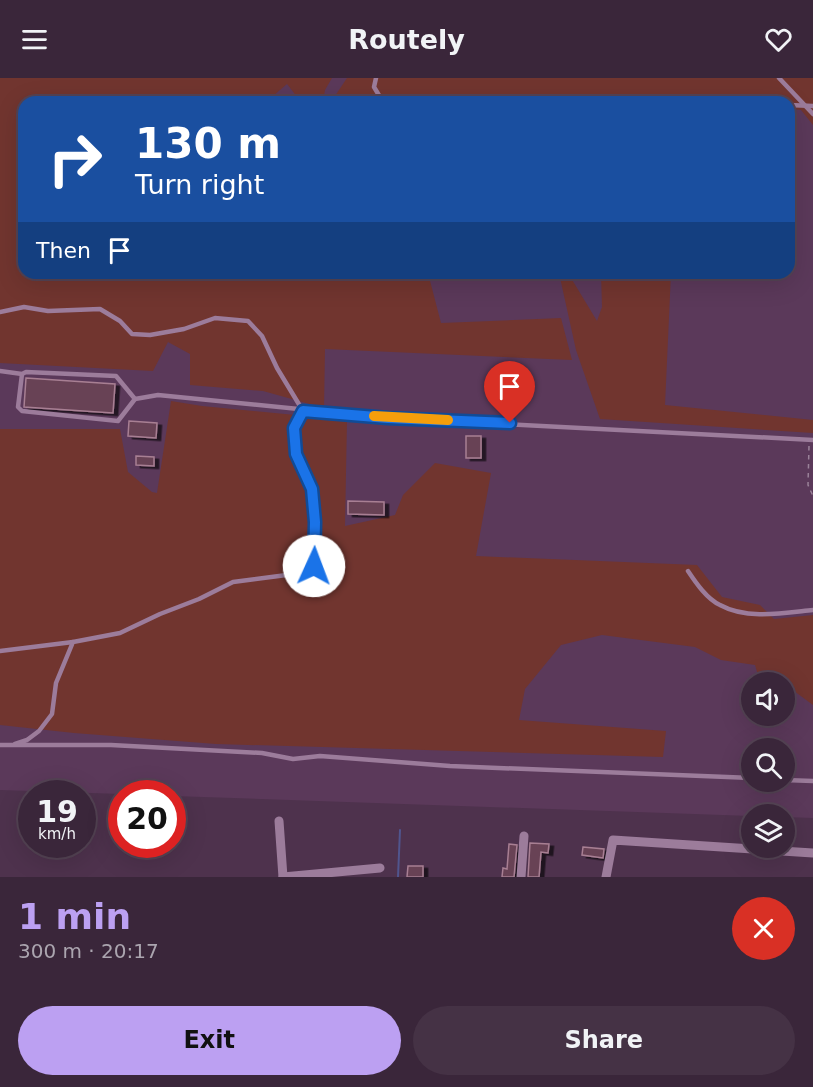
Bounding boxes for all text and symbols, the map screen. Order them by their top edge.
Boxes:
icon: menu [18,23,51,56]
icon: heart [762,23,795,56]
text: Routely [348,24,465,55]
text: 130 m [135,119,281,168]
icon: right [36,120,114,198]
text: Turn right [135,169,264,200]
icon: arrive [103,234,136,267]
text: Then [36,238,91,263]
pin [484,361,535,423]
icon: arrive [493,370,526,403]
position arrow [282,534,346,598]
map controls [741,672,795,858]
button: sound [741,672,795,726]
button: search [741,738,795,792]
speed limit sign: 20 [108,780,186,858]
text: 19 [36,794,78,829]
button: layers [741,804,795,858]
text: km/h [38,825,76,843]
text: 1 min [18,896,131,937]
button: close [732,897,795,960]
text: 300 m · 20:17 [18,939,159,963]
button: Exit [18,1006,401,1075]
button: Share [413,1006,795,1075]

